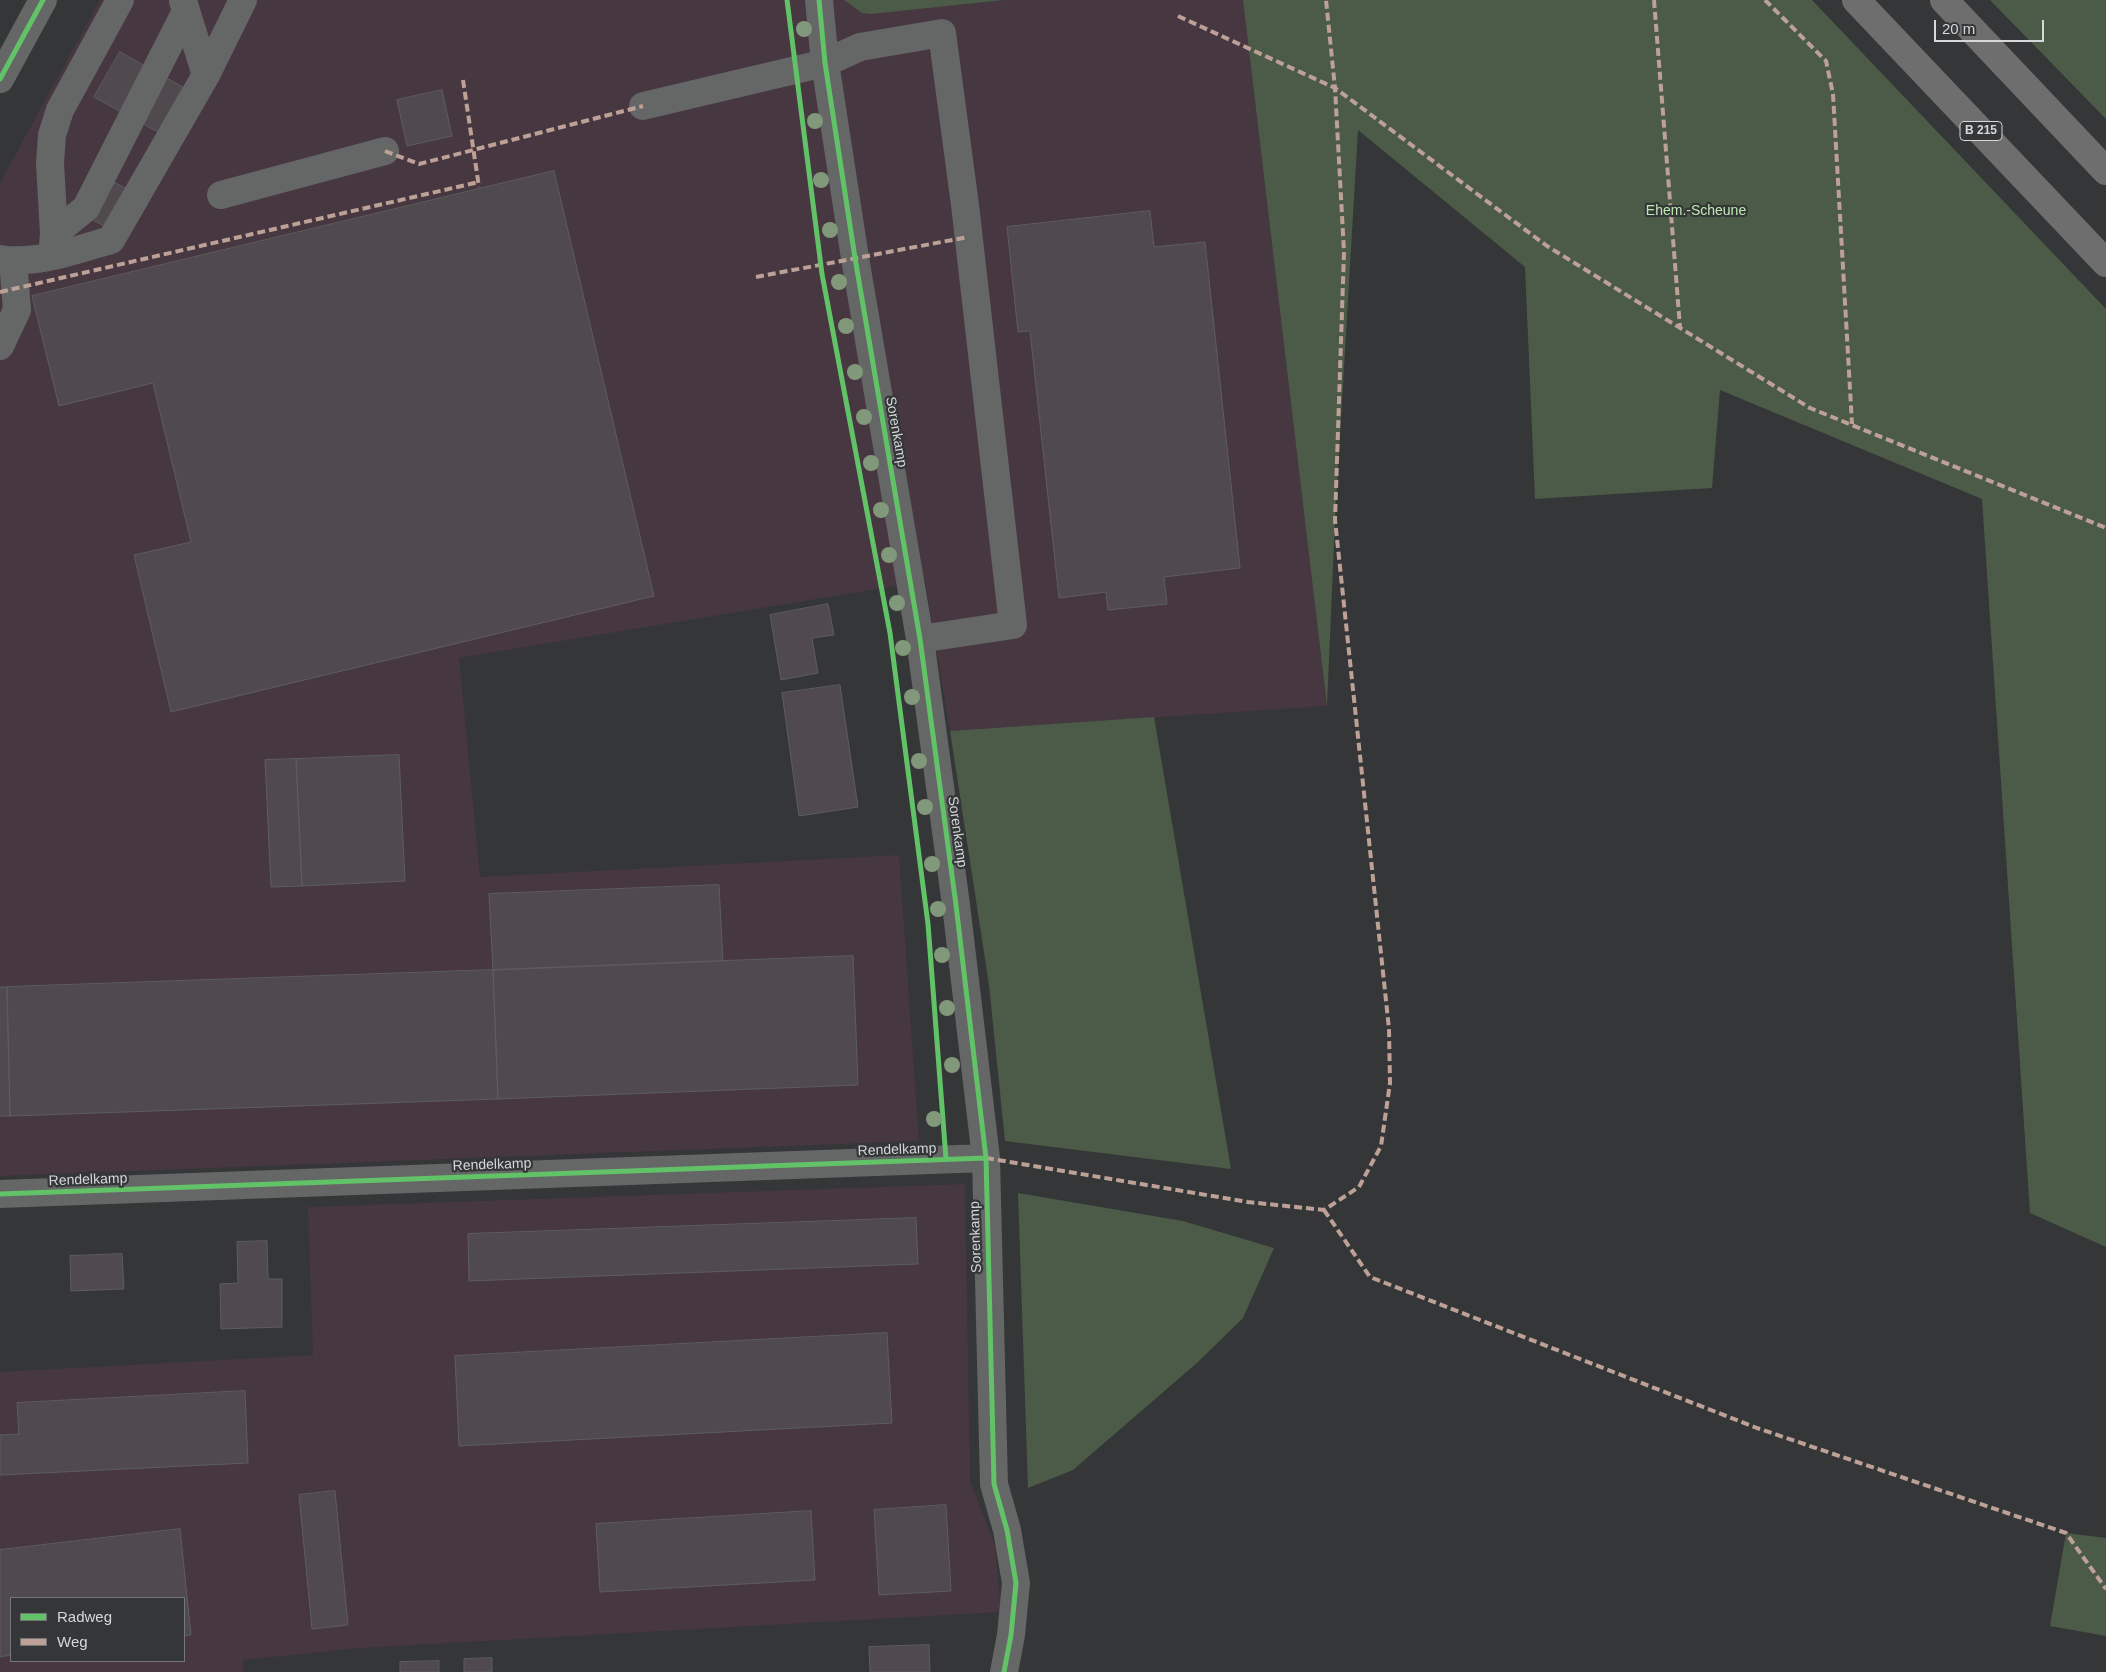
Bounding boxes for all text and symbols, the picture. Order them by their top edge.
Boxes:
scale bar [1936,10,2046,42]
text: 20 m [1942,20,1975,37]
road number: B 215 [1960,122,2002,140]
park label: Ehem.-Scheune [1646,203,1746,219]
street label: Sorenkamp [882,395,910,469]
street label: Sorenkamp [944,795,970,869]
street label: Rendelkamp [857,1140,937,1160]
street label: Rendelkamp [452,1155,532,1175]
street label: Rendelkamp [48,1170,128,1190]
street label: Sorenkamp [966,1201,986,1273]
legend [10,1597,185,1662]
text: Radweg [57,1608,112,1625]
text: Weg [57,1633,88,1650]

